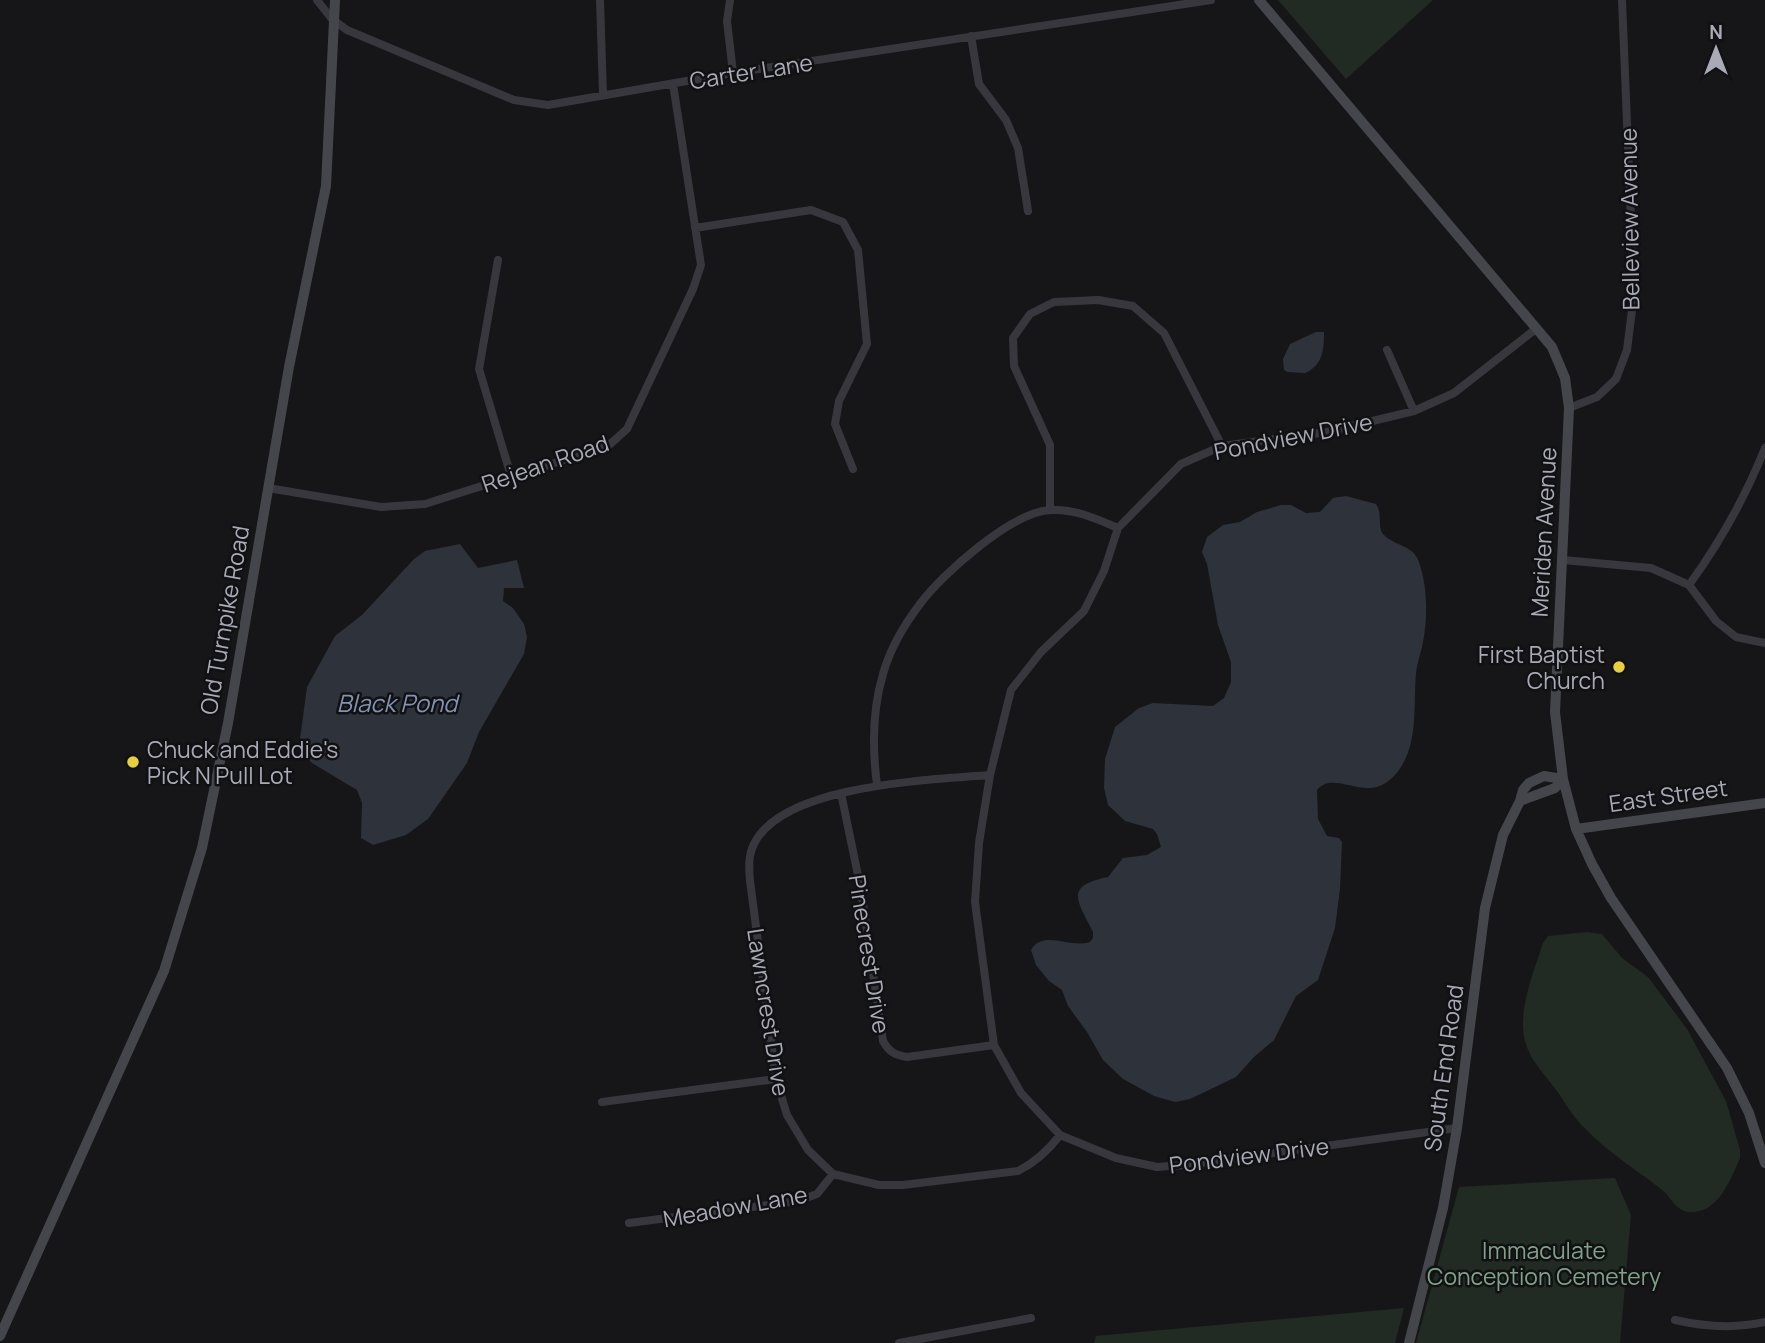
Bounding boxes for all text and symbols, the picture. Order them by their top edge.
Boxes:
north arrow [1681,14,1751,84]
text: N [1709,19,1723,45]
street label: Carter Lane [687,45,815,97]
street label: Belleview Avenue [1611,128,1647,310]
street label: Pondview Drive [1211,405,1375,467]
street label: Rejean Road [477,426,613,500]
street label: Meriden Avenue [1523,446,1563,618]
street label: Old Turnpike Road [192,523,256,717]
place label: First Baptist Church [1478,638,1605,696]
marker: First Baptist Church [1611,659,1627,675]
water label: Black Pond [337,686,460,719]
place label: Chuck and Eddie's Pick N Pull Lot [147,733,338,791]
marker: Chuck and Eddie's Pick N Pull Lot [125,754,141,770]
street label: East Street [1607,771,1729,819]
street label: Pinecrest Drive [842,872,898,1036]
street label: Lawncrest Drive [740,926,798,1098]
street label: South End Road [1415,982,1471,1154]
street label: Pondview Drive [1167,1129,1331,1181]
street label: Meadow Lane [660,1178,810,1234]
park label: Immaculate Conception Cemetery [1427,1234,1661,1292]

